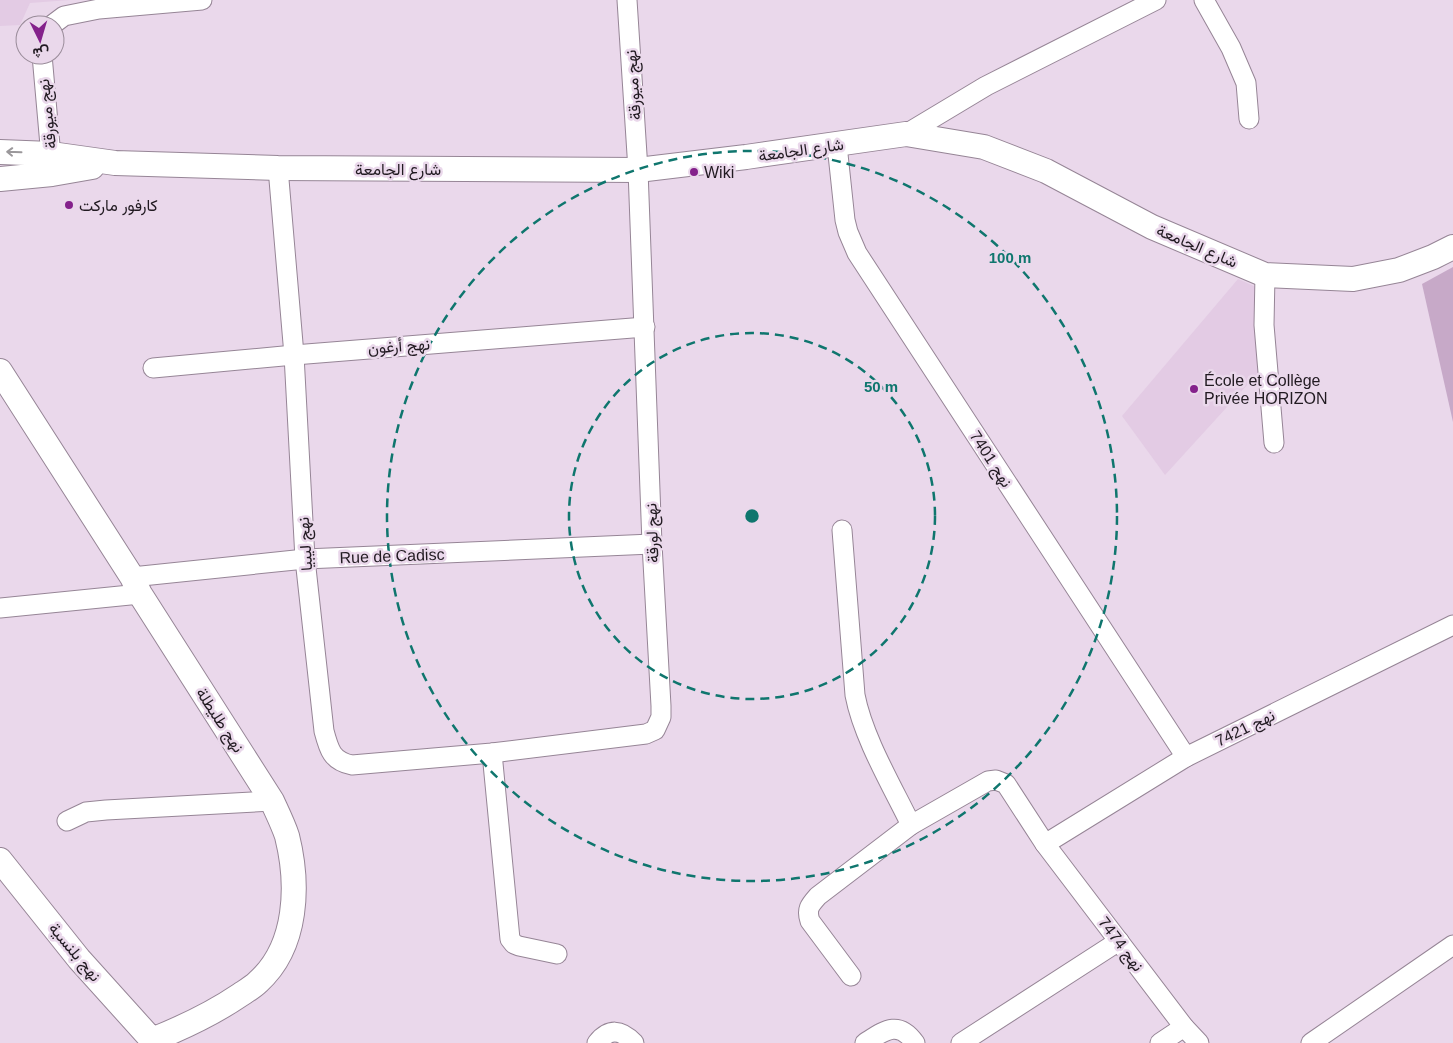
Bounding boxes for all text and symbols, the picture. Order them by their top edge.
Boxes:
north arrow [15,15,65,65]
text: ش [32,43,50,62]
street label: نهج ميورقة [622,49,647,121]
street label: نهج ميورقة [35,78,62,150]
street label: شارع الجامعة [757,136,845,167]
one-way arrow [7,148,23,157]
street label: شارع الجامعة [355,161,441,181]
place label: Wiki [704,164,734,181]
marker: Wiki [688,166,700,178]
place label: كارفور ماركت [79,197,158,216]
marker: كارفور ماركت [63,199,75,211]
street label: شارع الجامعة [1153,221,1240,273]
text: 100 m [989,249,1031,266]
street label: نهج أرغون [367,335,431,360]
place label: École et Collège Privée HORIZON [1204,371,1328,407]
text: 50 m [864,378,898,395]
marker: École et Collège Privée HORIZON [1188,383,1200,395]
street label: نهج 7401 [964,428,1015,492]
street label: نهج لورقة [642,503,665,563]
centre of rings [743,507,761,525]
street label: نهج ليبيا [295,516,318,571]
street label: Rue de Cadisc [339,546,445,566]
street label: نهج طليطلة [190,685,247,757]
street label: نهج 7421 [1213,706,1279,752]
street label: نهج 7474 [1093,913,1147,976]
street label: نهج بلنسية [43,919,104,987]

